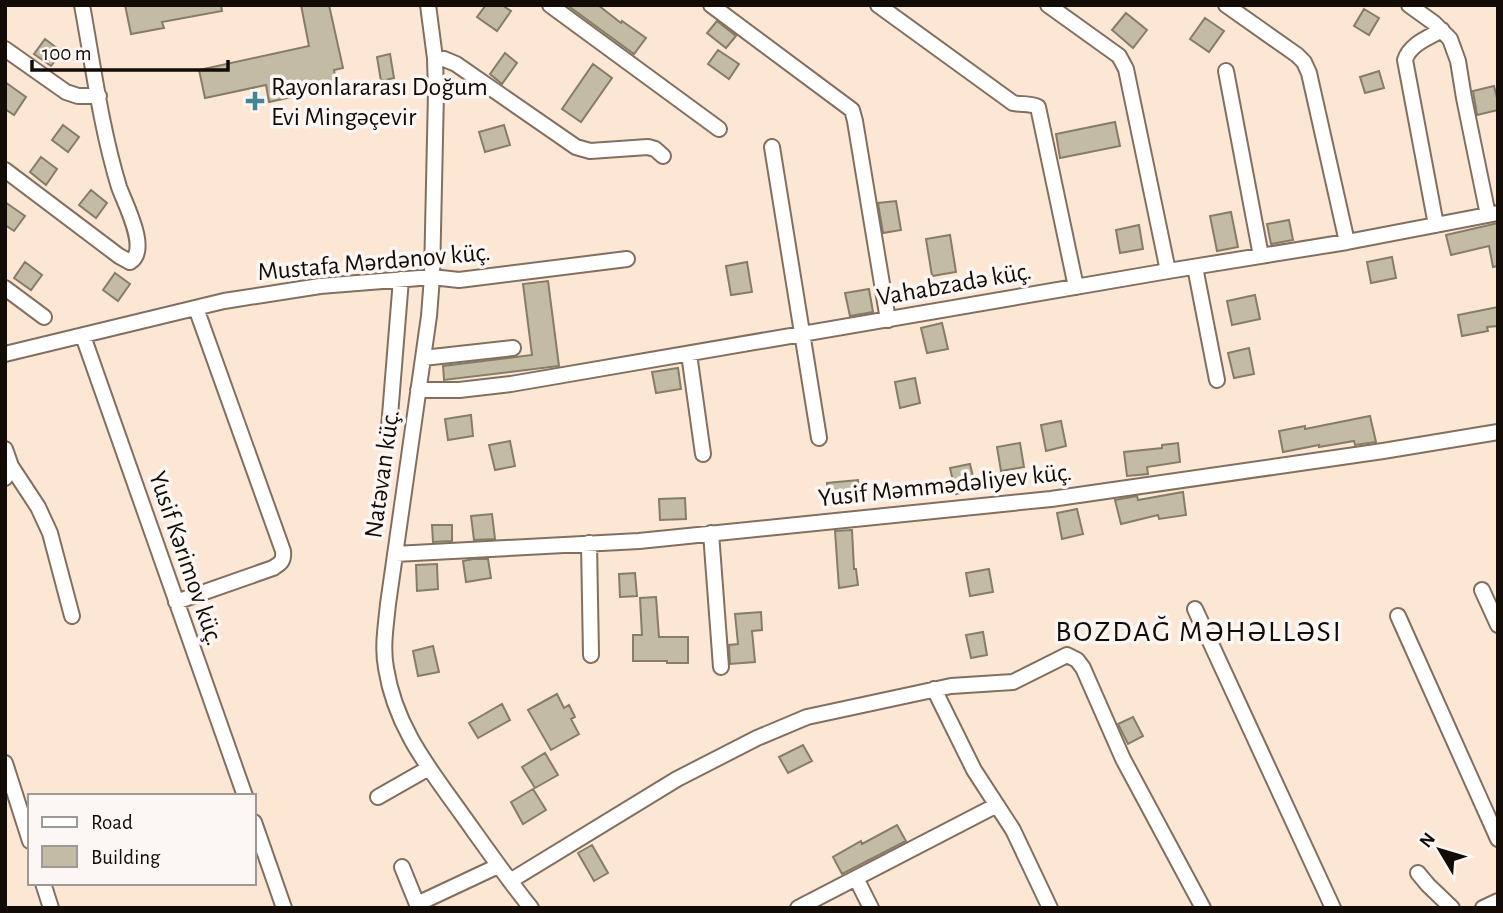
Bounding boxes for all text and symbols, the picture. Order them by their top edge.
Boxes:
scale bar [32,28,228,72]
text: 100 m [42,43,92,64]
place label: Rayonlararası Doğum Evi Mingəçevir [271,74,488,130]
marker: Rayonlararası Doğum Evi Mingəçevir [245,91,265,111]
street label: Mustafa Mərdənov küç. [257,239,492,285]
street label: Vahabzadə küç. [875,258,1033,310]
street label: Natəvan küç. [360,408,404,540]
street label: Yusif Məmmədəliyev küç. [817,459,1073,511]
street label: Yusif Kərimov küç. [144,468,228,649]
district label: BOZDAĞ MƏHƏLLƏSI [1055,615,1343,647]
legend [28,794,256,885]
text: Road [91,812,133,833]
north arrow [1405,815,1475,885]
text: N [1416,829,1439,852]
text: Building [91,847,161,868]

